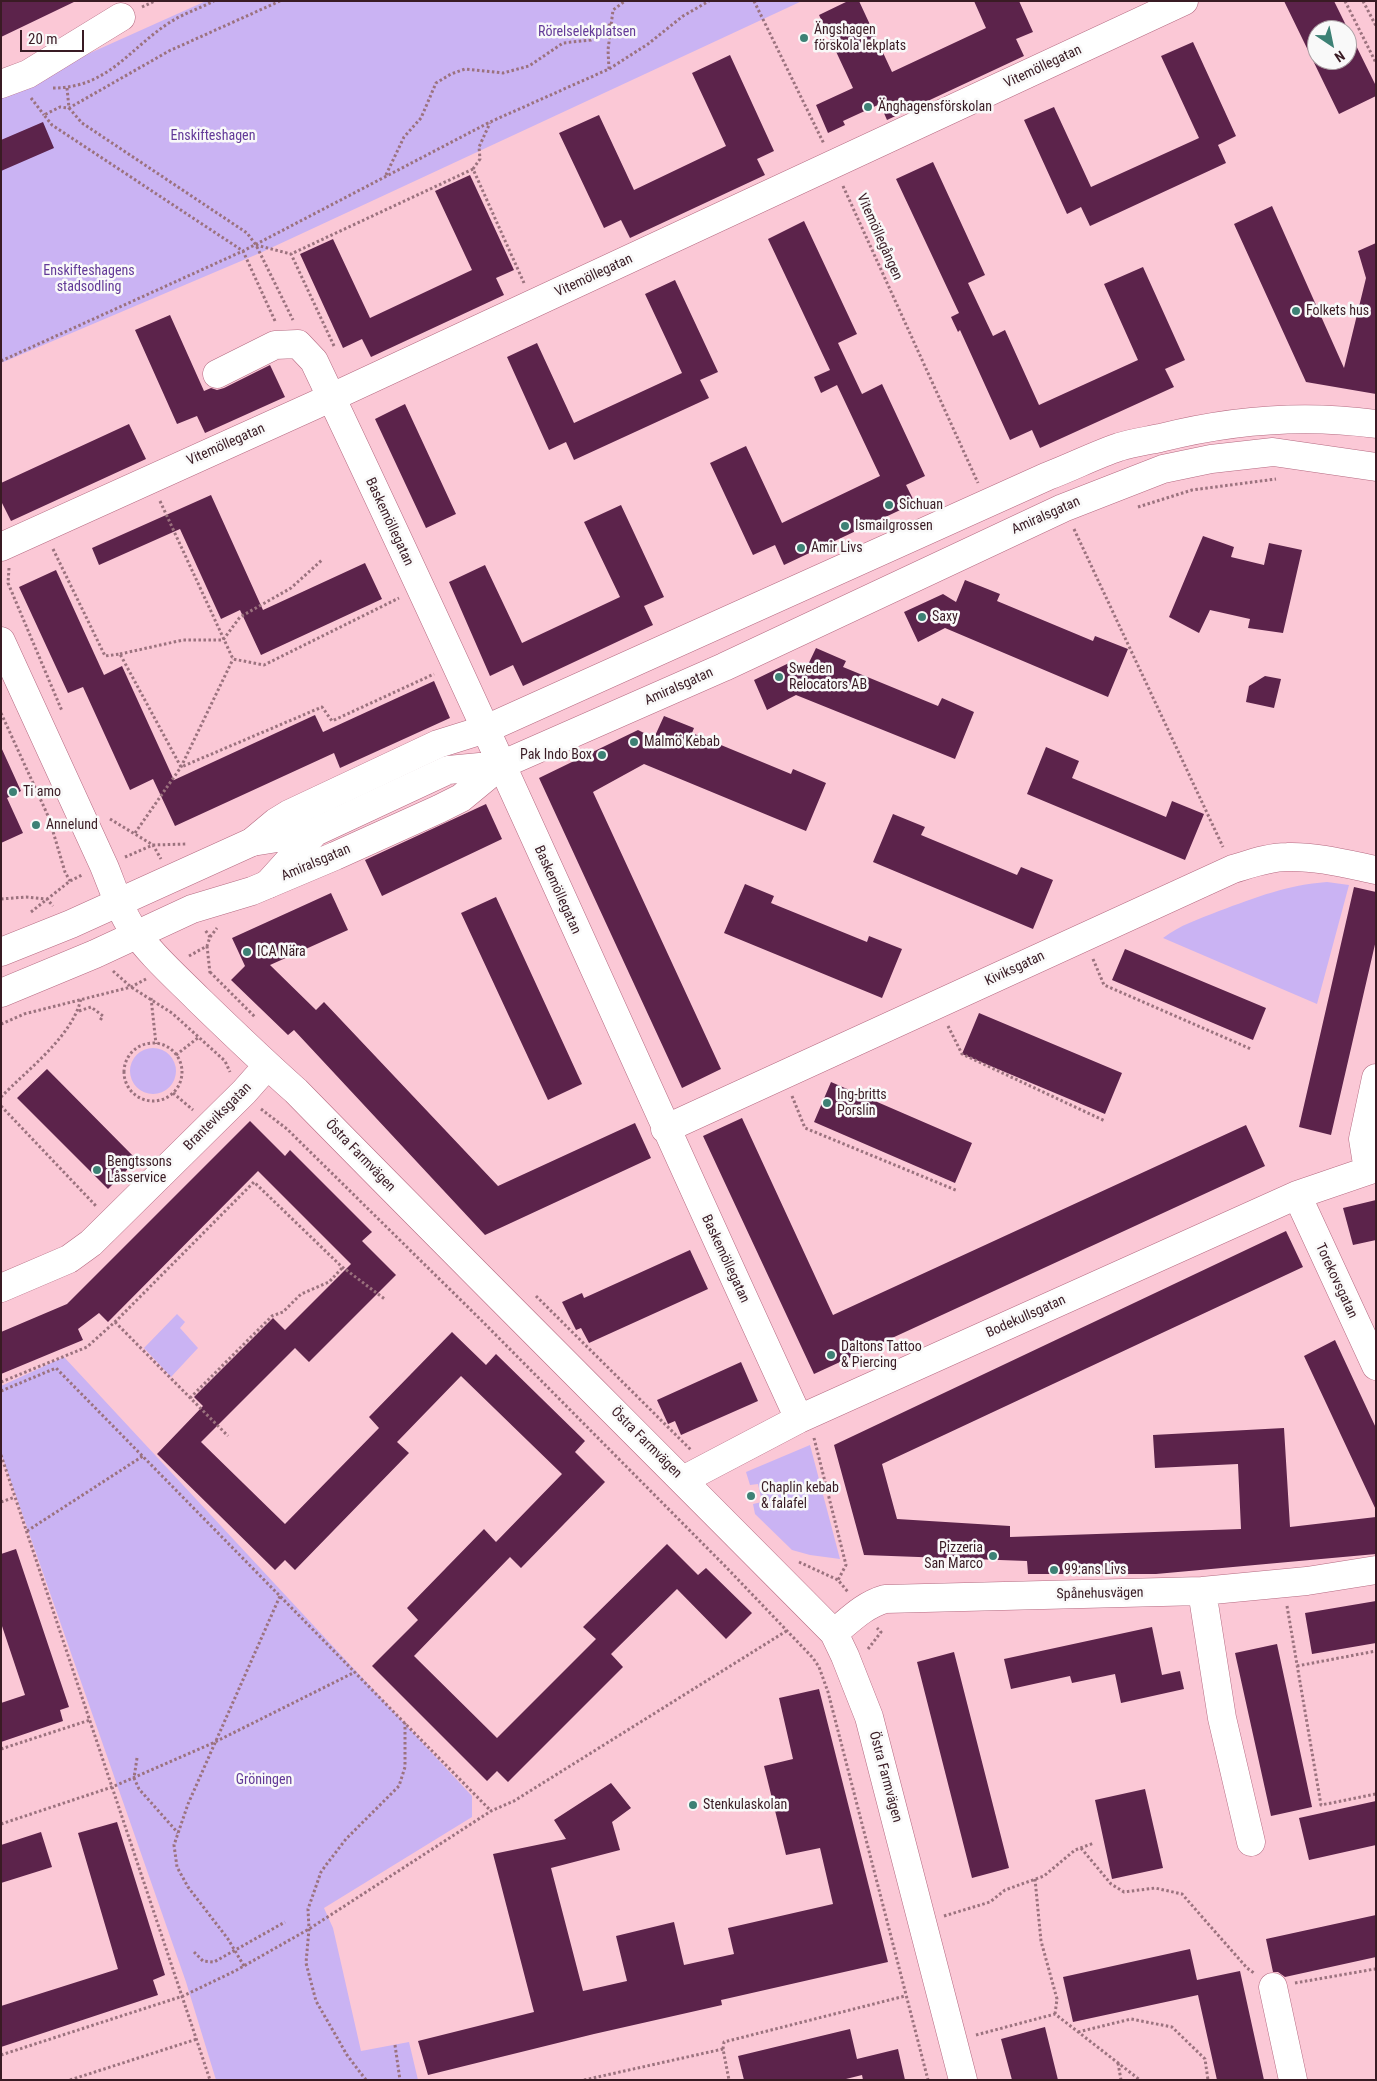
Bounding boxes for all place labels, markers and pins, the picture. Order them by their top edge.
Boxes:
place label: Ängshagen förskola lekplats [814,22,906,54]
marker: Ängshagen förskola lekplats [798,32,810,44]
place label: Änghagensförskolan [878,99,992,115]
marker: Änghagensförskolan [862,101,874,113]
place label: Folkets hus [1306,303,1369,319]
marker: Folkets hus [1290,305,1302,317]
place label: Sichuan [899,497,943,513]
marker: Sichuan [883,499,895,511]
place label: Ismailgrossen [855,518,933,534]
marker: Ismailgrossen [839,520,851,532]
place label: Amir Livs [811,540,863,556]
marker: Amir Livs [795,542,807,554]
place label: Saxy [932,609,958,625]
marker: Saxy [916,611,928,623]
place label: Sweden Relocators AB [789,661,867,694]
marker: Sweden Relocators AB [773,671,785,683]
place label: Malmö Kebab [644,734,720,750]
marker: Malmö Kebab [628,736,640,748]
place label: Pak Indo Box [520,747,592,763]
marker: Pak Indo Box [596,749,608,761]
place label: Ti amo [23,784,61,800]
marker: Ti amo [7,786,19,798]
place label: Annelund [46,817,98,833]
marker: Annelund [30,819,42,831]
place label: ICA Nära [257,944,306,960]
marker: ICA Nära [241,946,253,958]
place label: Ing-britts Porslin [837,1087,887,1120]
marker: Ing-britts Porslin [821,1097,833,1109]
place label: Bengtssons Låsservice [107,1154,172,1186]
marker: Bengtssons Låsservice [91,1164,103,1176]
place label: Daltons Tattoo & Piercing [841,1339,922,1371]
marker: Daltons Tattoo & Piercing [825,1349,837,1361]
place label: Chaplin kebab & falafel [761,1480,839,1512]
marker: Chaplin kebab & falafel [745,1490,757,1502]
place label: Pizzeria San Marco [924,1540,983,1572]
marker: Pizzeria San Marco [987,1550,999,1562]
place label: 99:ans Livs [1064,1562,1126,1578]
marker: 99:ans Livs [1048,1564,1060,1576]
place label: Stenkulaskolan [703,1797,787,1813]
marker: Stenkulaskolan [687,1799,699,1811]

